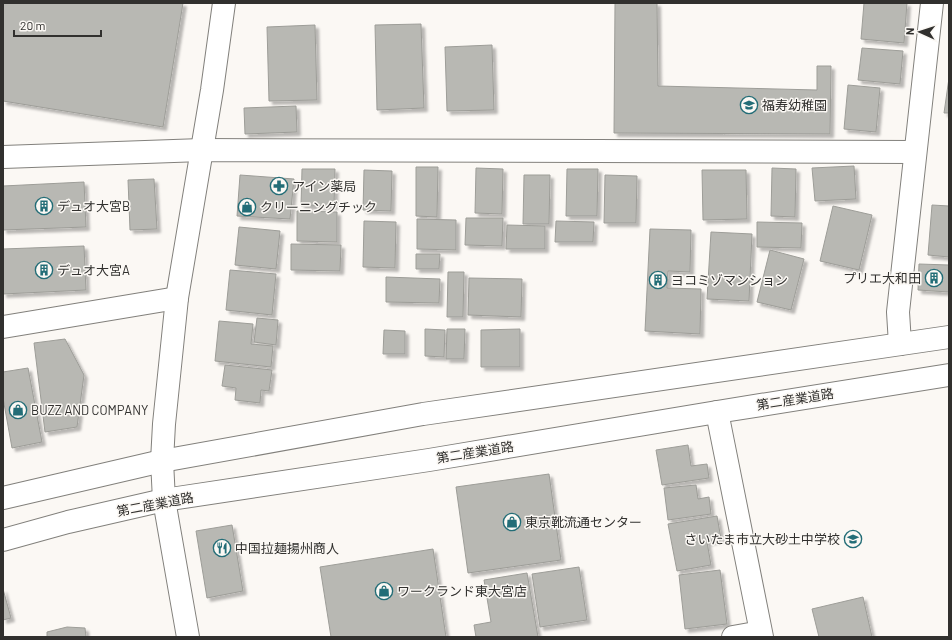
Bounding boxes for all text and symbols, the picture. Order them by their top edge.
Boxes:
scale bar [14,12,101,38]
north arrow [900,12,940,52]
text: 20 m [20,18,46,32]
text: N [903,27,916,35]
school or university icon: 福寿幼稚園 [739,95,759,115]
place label: 福寿幼稚園 [762,97,827,113]
pharmacy icon: アイン薬局 [269,176,289,196]
place label: アイン薬局 [292,178,356,194]
building icon: デュオ大宮B [34,196,54,216]
shop icon: クリーニングチック [237,197,257,217]
place label: デュオ大宮B [57,198,130,214]
place label: クリーニングチック [260,199,377,215]
building icon: デュオ大宮A [34,260,54,280]
place label: デュオ大宮A [57,262,130,278]
building icon: プリエ大和田 [924,268,944,288]
building icon: ヨコミゾマンション [648,270,668,290]
place label: プリエ大和田 [843,270,921,286]
place label: ヨコミゾマンション [671,272,788,288]
street label: 第二産業道路 [755,385,835,413]
shop icon: BUZZ AND COMPANY [8,400,28,420]
place label: BUZZ AND COMPANY [31,402,148,418]
street label: 第二産業道路 [435,438,515,466]
street label: 第二産業道路 [115,489,195,519]
shop icon: 東京靴流通センター [502,512,522,532]
place label: 東京靴流通センター [525,514,642,530]
school or university icon: さいたま市立大砂土中学校 [843,529,863,549]
place label: さいたま市立大砂土中学校 [684,531,840,547]
restaurant icon: 中国拉麺揚州商人 [212,538,232,558]
place label: 中国拉麺揚州商人 [235,540,339,556]
shop icon: ワークランド東大宮店 [374,581,394,601]
place label: ワークランド東大宮店 [397,583,527,599]

